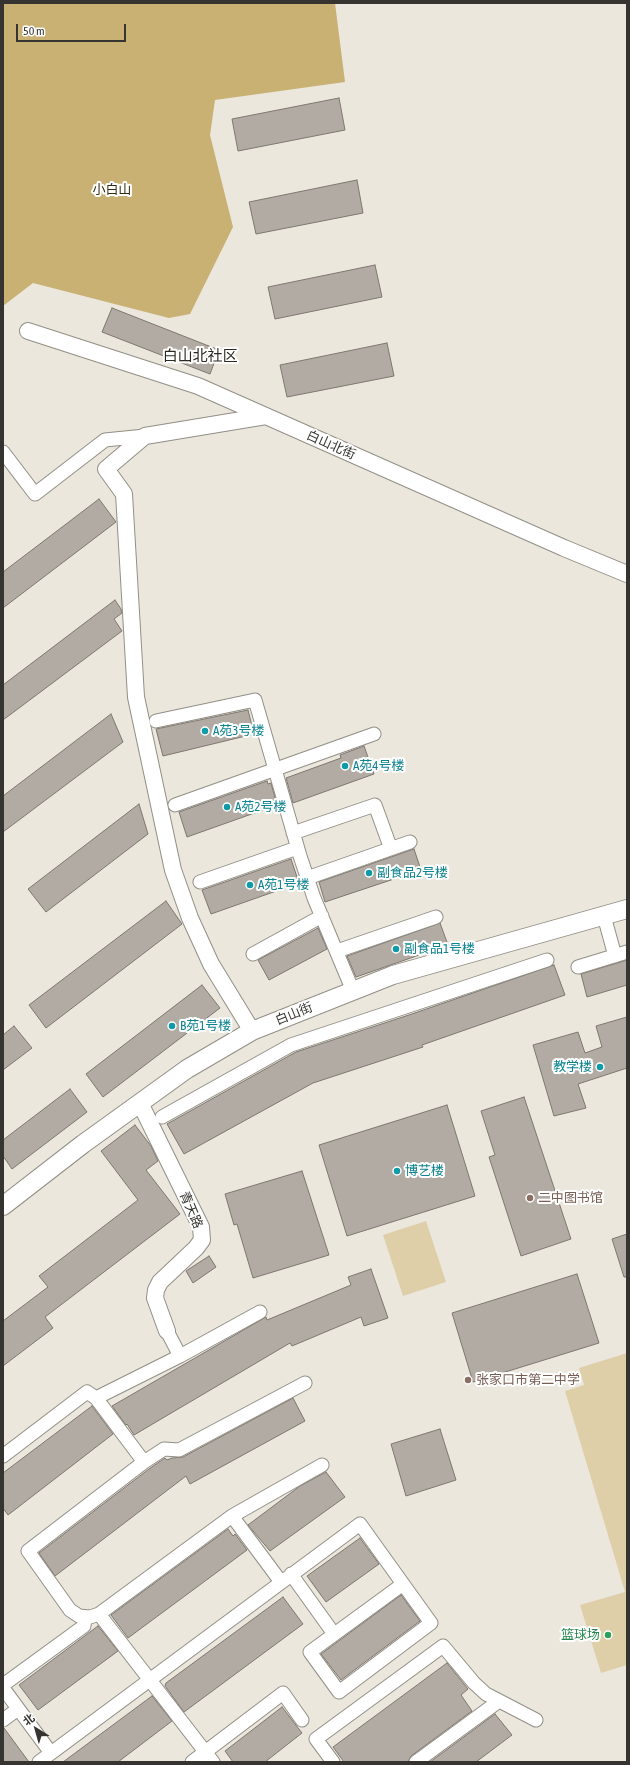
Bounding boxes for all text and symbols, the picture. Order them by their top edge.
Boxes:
scale bar [18,16,128,42]
text: 50 m [23,24,45,38]
park label: 小白山 [93,182,131,198]
district label: 白山北社区 [163,347,237,365]
street label: 白山北街 [304,427,358,463]
place label: A苑3号楼 [213,723,264,739]
marker: A苑3号楼 [200,726,210,736]
place label: A苑4号楼 [353,758,404,774]
marker: A苑4号楼 [340,761,350,771]
place label: A苑2号楼 [235,799,286,815]
marker: A苑2号楼 [222,802,232,812]
place label: 副食品2号楼 [377,865,448,881]
marker: 副食品2号楼 [364,868,374,878]
place label: A苑1号楼 [258,877,309,893]
marker: A苑1号楼 [245,880,255,890]
place label: 副食品1号楼 [404,941,475,957]
marker: 副食品1号楼 [391,944,401,954]
street label: 白山街 [273,999,315,1029]
place label: B苑1号楼 [180,1018,231,1034]
marker: B苑1号楼 [167,1021,177,1031]
place label: 教学楼 [553,1059,592,1075]
marker: 教学楼 [595,1062,605,1072]
place label: 博艺楼 [405,1163,444,1179]
marker: 博艺楼 [392,1166,402,1176]
street label: 青天路 [176,1189,206,1231]
place label: 二中图书馆 [538,1190,603,1206]
marker: 二中图书馆 [525,1193,535,1203]
place label: 张家口市第二中学 [476,1372,580,1388]
marker: 张家口市第二中学 [463,1375,473,1385]
place label: 篮球场 [561,1627,600,1643]
marker: 篮球场 [603,1630,613,1640]
north arrow [16,1709,56,1749]
text: 北 [21,1711,37,1728]

